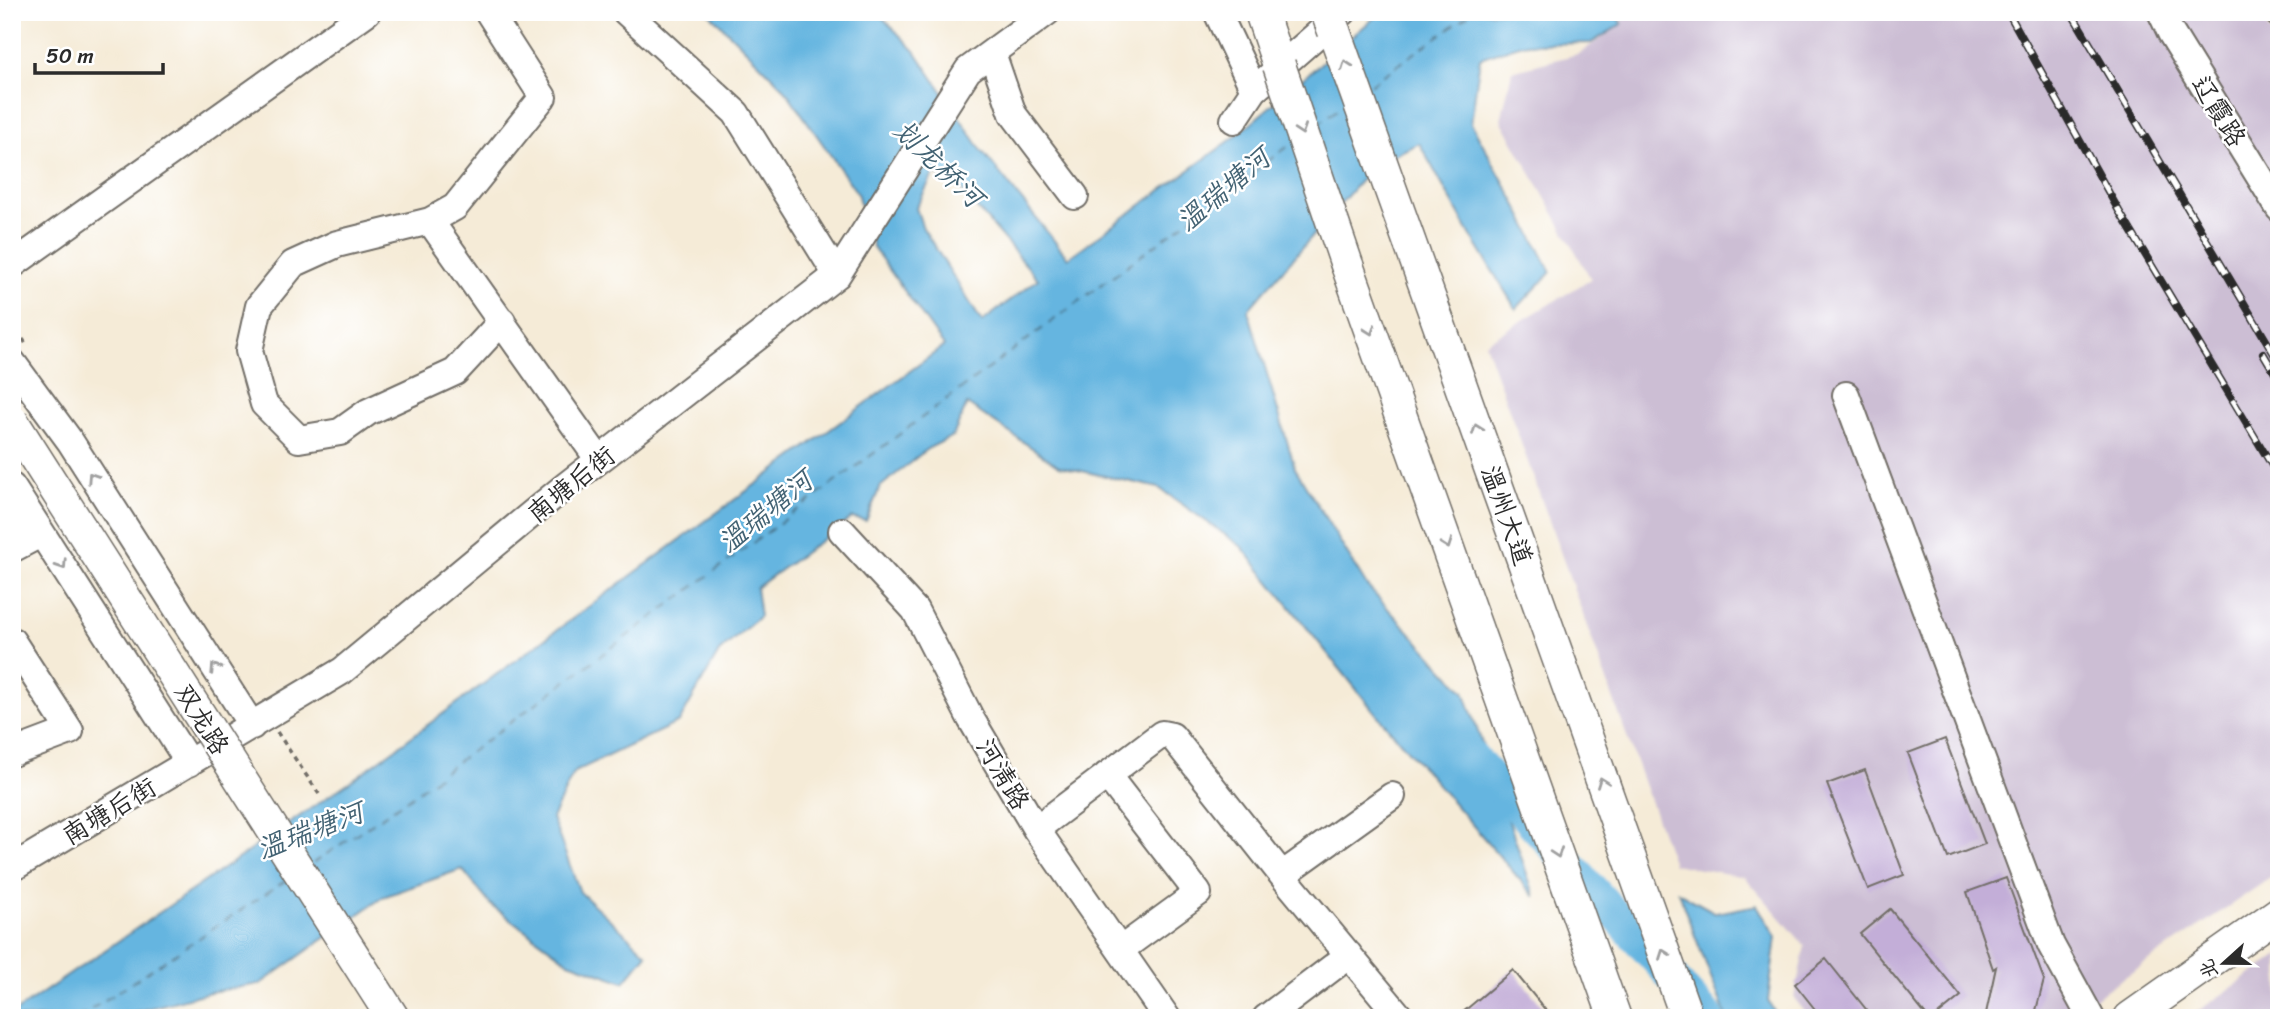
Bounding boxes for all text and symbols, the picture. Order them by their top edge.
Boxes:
scale bar [35,32,163,76]
text: 50 m [46,37,94,75]
one-way arrow [1341,60,1355,72]
street label: 辽霞路 [2179,66,2259,156]
water label: 划龙桥河 [881,107,999,223]
one-way arrow [1293,123,1307,136]
water label: 温瑞塘河 [1165,132,1285,244]
one-way arrow [1362,323,1376,335]
one-way arrow [1471,424,1485,436]
street label: 南塘后街 [516,433,626,535]
water label: 温瑞塘河 [706,455,827,566]
street label: 温州大道 [1468,458,1546,572]
one-way arrow [88,472,101,485]
one-way arrow [1438,537,1452,549]
one-way arrow [54,557,67,570]
one-way arrow [210,663,223,676]
street label: 双龙路 [162,674,242,764]
street label: 河清路 [963,729,1043,819]
street label: 南塘后街 [53,764,165,858]
one-way arrow [1596,777,1610,789]
water label: 温瑞塘河 [249,786,375,873]
one-way arrow [1549,847,1563,859]
north arrow [2190,928,2260,998]
one-way arrow [1658,948,1672,960]
text: 北 [2190,954,2227,984]

